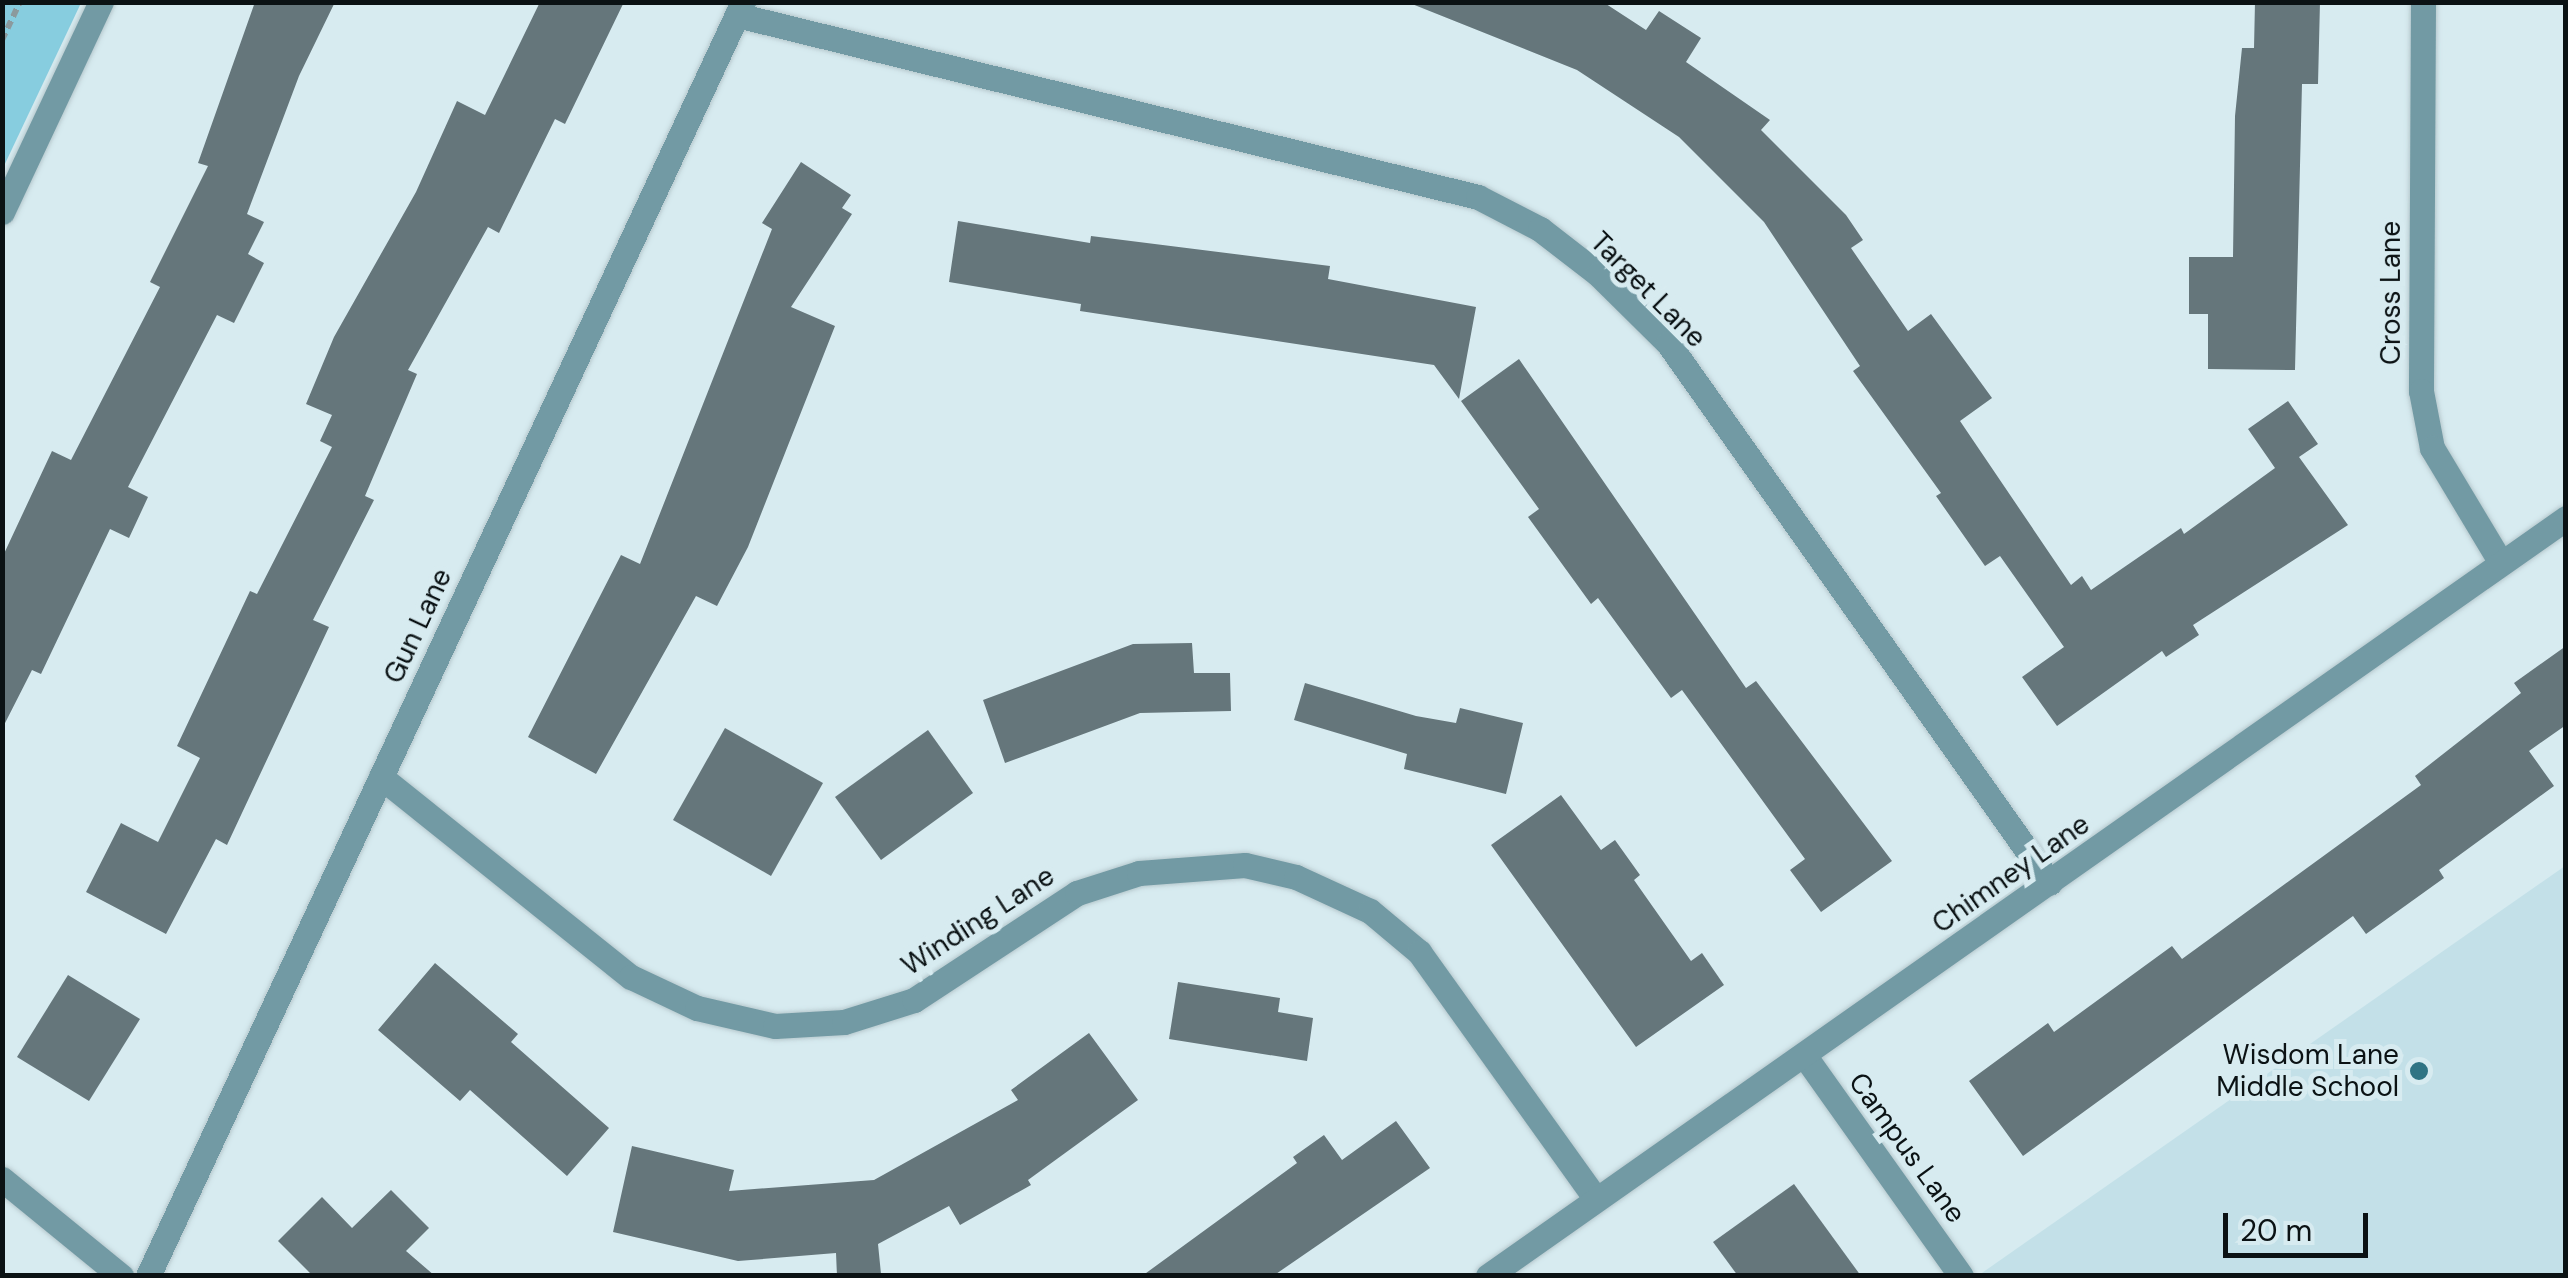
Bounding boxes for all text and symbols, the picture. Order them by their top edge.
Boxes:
street label: Cross Lane [2374,221,2408,365]
street label: Target Lane [1583,225,1713,355]
street label: Gun Lane [377,563,459,689]
street label: Chimney Lane [1926,807,2096,941]
street label: Winding Lane [895,859,1061,983]
place label: Wisdom Lane Middle School [2216,1038,2399,1104]
marker: Wisdom Lane Middle School [2408,1060,2430,1082]
street label: Campus Lane [1841,1066,1973,1230]
scale bar [2228,1193,2373,1255]
text: 20 m [2240,1211,2312,1250]

